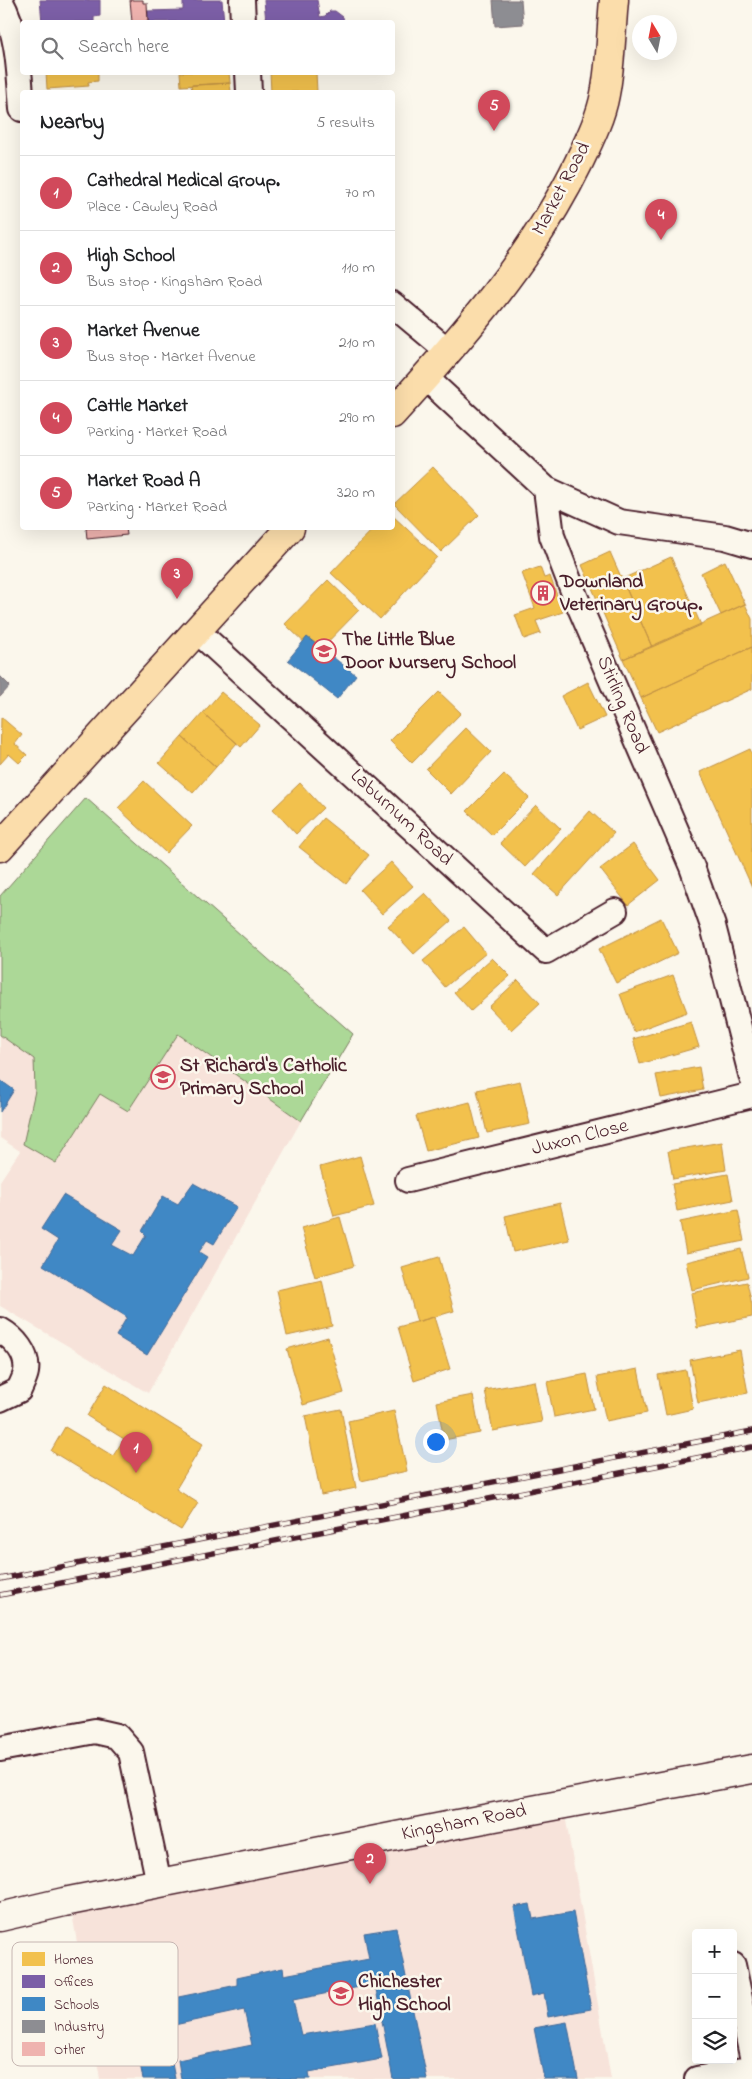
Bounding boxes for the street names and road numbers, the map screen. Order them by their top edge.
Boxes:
street label: Market Road [525,137,599,241]
street label: Stirling Road [587,652,656,759]
street label: Laburnum Road [343,763,459,873]
street label: Juxon Close [529,1112,631,1164]
street label: Kingsham Road [399,1797,529,1850]

